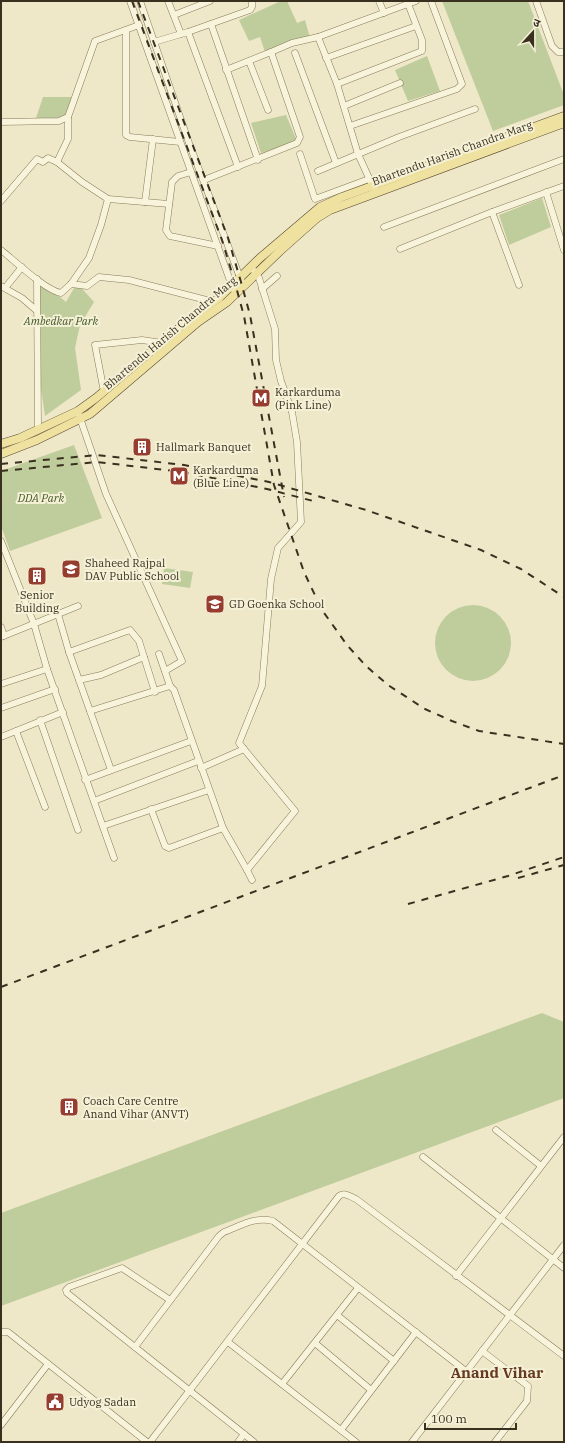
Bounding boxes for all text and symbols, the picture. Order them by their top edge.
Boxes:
north arrow [513,12,553,52]
text: उ [531,15,543,31]
street label: Bhartendu Harish Chandra Marg [370,117,534,189]
street label: Bhartendu Harish Chandra Marg [101,273,239,393]
park label: Ambedkar Park [23,314,99,328]
place label: Karkarduma (Pink Line) [275,385,341,412]
metro station icon: Karkarduma (Pink Line) [250,387,272,409]
building icon: Hallmark Banquet [131,436,153,458]
place label: Hallmark Banquet [156,440,251,454]
place label: Karkarduma (Blue Line) [193,463,259,490]
metro station icon: Karkarduma (Blue Line) [168,465,190,487]
park label: DDA Park [17,491,64,505]
place label: Shaheed Rajpal DAV Public School [85,556,179,583]
school or university icon: Shaheed Rajpal DAV Public School [60,558,82,580]
building icon: Senior Building [26,565,48,587]
place label: Senior Building [15,588,59,615]
school or university icon: GD Goenka School [204,593,226,615]
place label: GD Goenka School [229,597,324,611]
place label: Coach Care Centre Anand Vihar (ANVT) [83,1094,189,1121]
building icon: Coach Care Centre Anand Vihar (ANVT) [58,1096,80,1118]
district label: Anand Vihar [451,1363,544,1382]
public building icon: Udyog Sadan [44,1391,66,1413]
place label: Udyog Sadan [69,1395,136,1409]
scale bar [425,1405,516,1431]
text: 100 m [431,1411,467,1426]

